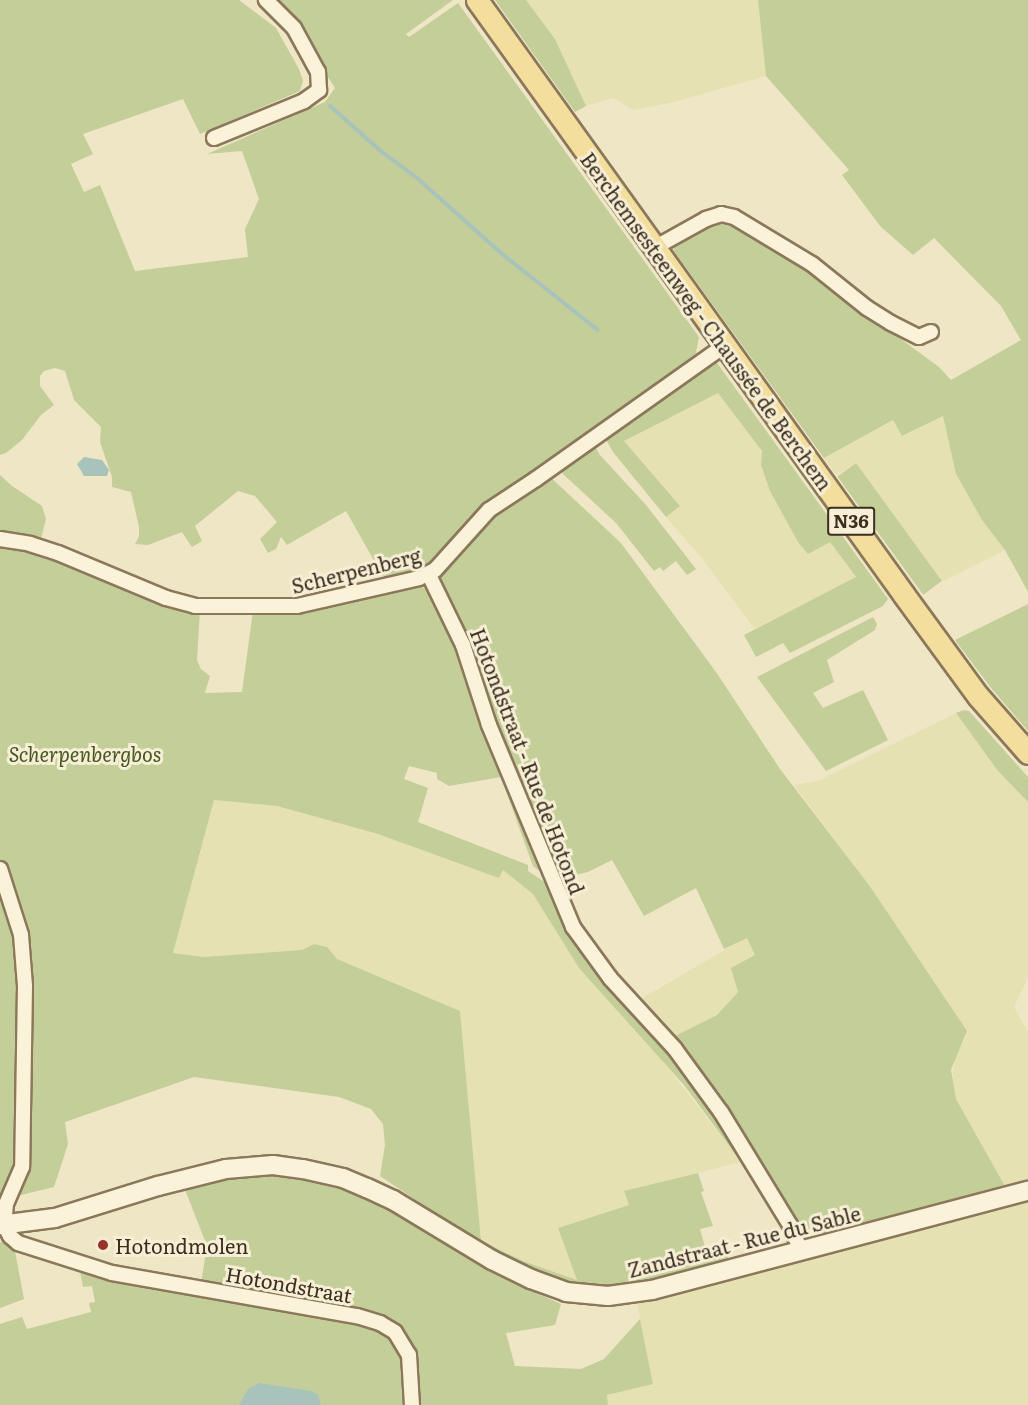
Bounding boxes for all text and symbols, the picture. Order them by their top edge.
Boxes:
street label: Berchemsesteenweg - Chaussée de Berchem [576,147,838,495]
road number: N36 [827,506,875,536]
street label: Scherpenberg [289,542,423,598]
street label: Hotondstraat - Rue de Hotond [466,625,590,897]
park label: Scherpenbergbos [9,741,161,765]
street label: Zandstraat - Rue du Sable [625,1200,863,1282]
place label: Hotondmolen [115,1233,248,1257]
marker: Hotondmolen [96,1238,110,1252]
street label: Hotondstraat [224,1261,354,1307]

